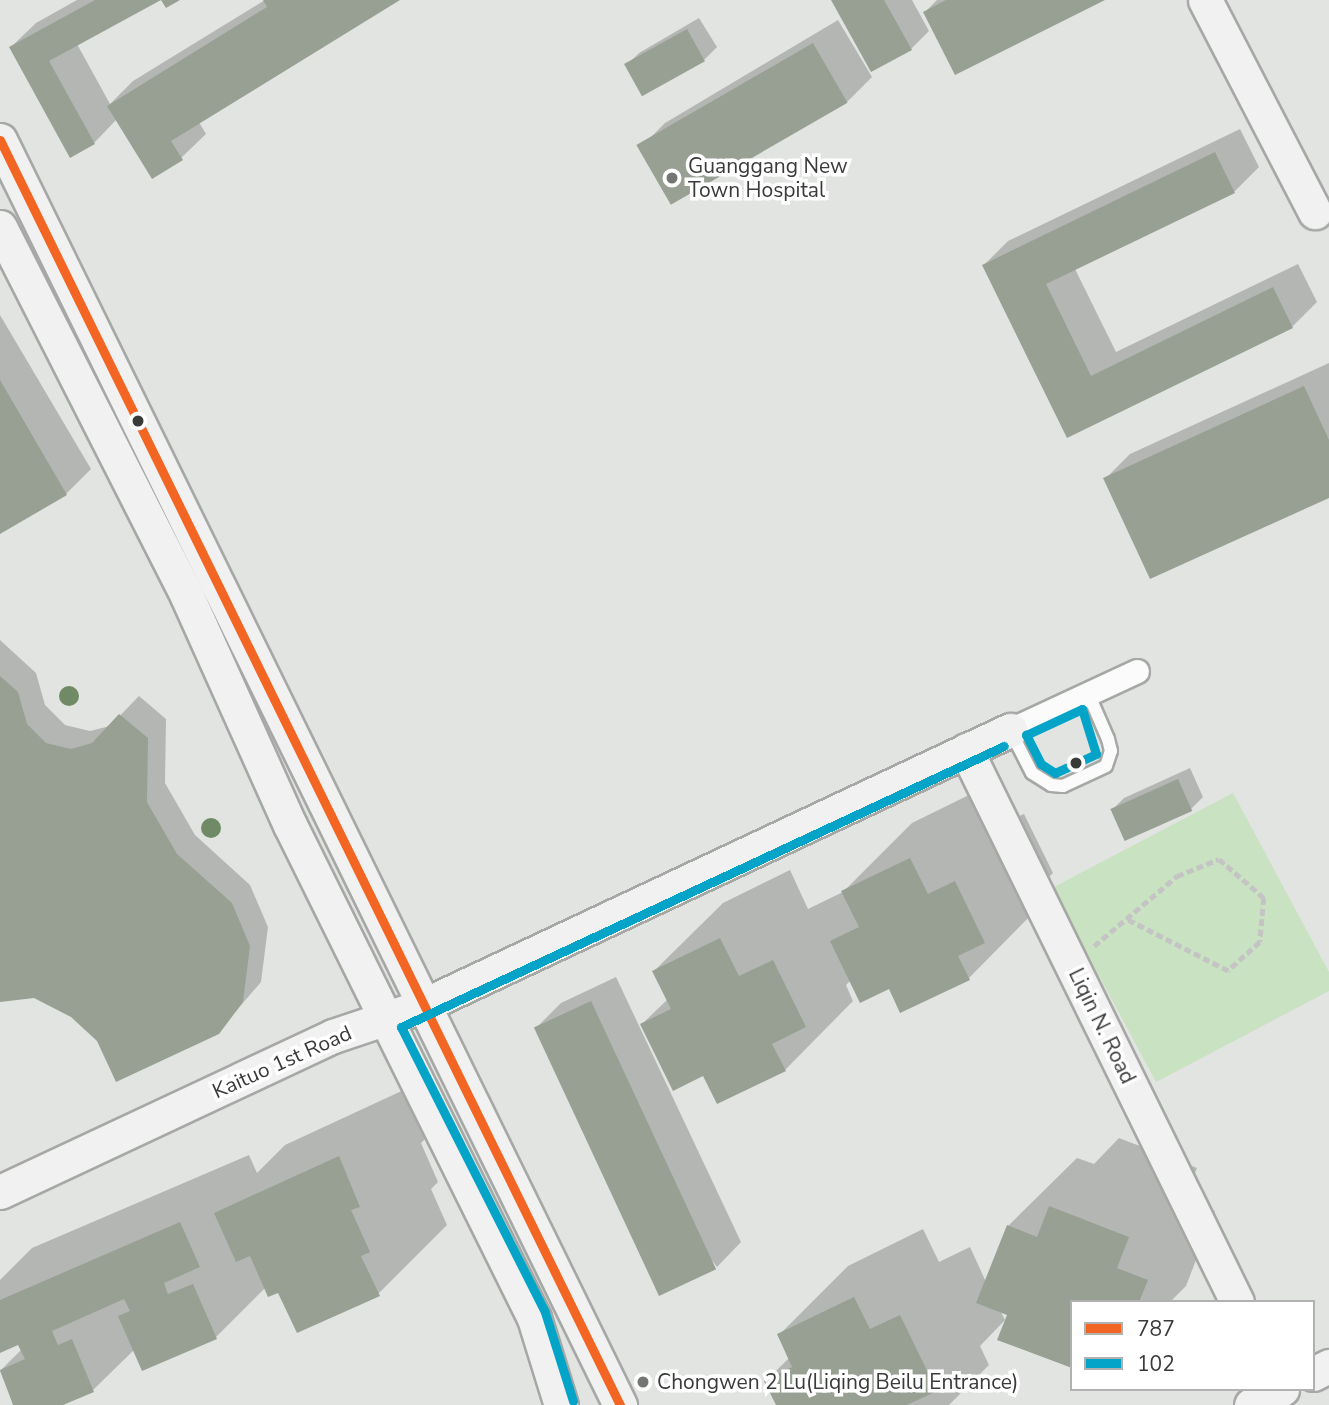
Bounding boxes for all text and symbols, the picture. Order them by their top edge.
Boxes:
place label: Guanggang New Town Hospital [688,153,848,203]
marker: Guanggang New Town Hospital [662,168,682,188]
unlabelled marker [131,414,145,428]
unlabelled marker [1069,756,1083,770]
street label: Liqin N. Road [1063,964,1141,1088]
street label: Kaituo 1st Road [209,1020,355,1104]
legend [1070,1300,1315,1391]
text: 787 [1137,1315,1175,1343]
text: 102 [1137,1350,1175,1378]
place label: Chongwen 2 Lu(Liqing Beilu Entrance) [657,1369,1018,1395]
marker: Chongwen 2 Lu(Liqing Beilu Entrance) [635,1374,651,1390]

